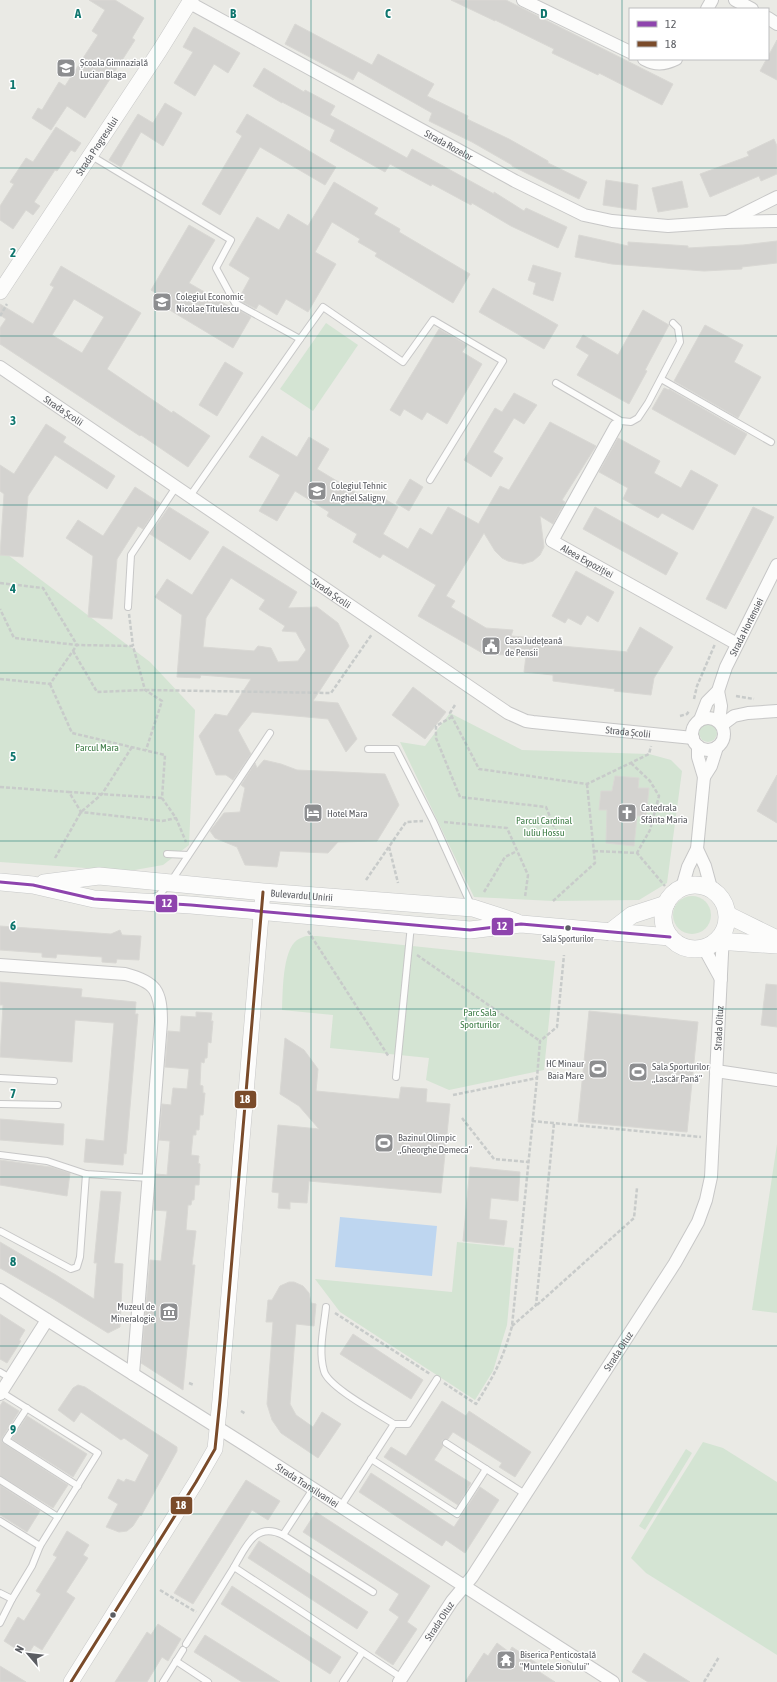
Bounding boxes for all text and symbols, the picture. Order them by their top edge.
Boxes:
text: A [74,6,82,21]
text: B [230,6,237,21]
text: C [385,6,391,21]
text: D [540,6,548,21]
legend [629,8,769,60]
text: 12 [665,17,676,31]
text: 18 [665,37,677,51]
school or university icon: Școala Gimnazială Lucian Blaga [55,57,77,79]
place label: Școala Gimnazială Lucian Blaga [80,57,148,80]
text: 1 [10,77,16,92]
street label: Strada Progresului [73,115,120,177]
street label: Strada Rozelor [423,127,476,163]
text: 2 [10,245,16,260]
school or university icon: Colegiul Economic Nicolae Titulescu [151,291,173,313]
place label: Colegiul Economic Nicolae Titulescu [176,291,243,314]
street label: Strada Școlii [42,393,85,428]
text: 3 [10,413,16,428]
school or university icon: Colegiul Tehnic Anghel Saligny [306,480,328,502]
place label: Colegiul Tehnic Anghel Saligny [331,480,387,503]
street label: Aleea Expoziției [559,542,615,580]
street label: Strada Școlii [310,575,353,610]
text: 4 [9,581,16,596]
street label: Strada Hortensiei [727,596,765,658]
public building icon: Casa Județeană de Pensii [480,635,502,657]
place label: Casa Județeană de Pensii [505,635,563,658]
street label: Strada Școlii [605,724,651,739]
park label: Parcul Mara [75,742,119,753]
text: 5 [10,749,16,764]
hotel icon: Hotel Mara [302,802,324,824]
church icon: Catedrala Sfânta Maria [616,802,638,824]
place label: Catedrala Sfânta Maria [641,802,688,825]
place label: Hotel Mara [327,808,368,819]
park label: Parcul Cardinal Iuliu Hossu [516,815,572,838]
street label: Bulevardul Unirii [270,887,333,903]
line badge: 12 [155,894,178,913]
text: 12 [162,897,172,909]
line badge: 12 [491,917,514,936]
text: 6 [10,918,16,933]
text: 12 [497,920,507,932]
marker: Sala Sporturilor [563,923,573,933]
place label: Sala Sporturilor [542,934,594,944]
street label: Strada Oituz [712,1005,725,1051]
park label: Parc Sala Sporturilor [460,1007,501,1030]
place label: HC Minaur Baia Mare [546,1058,585,1081]
sports icon: HC Minaur Baia Mare [587,1058,609,1080]
sports icon: Sala Sporturilor „Lascăr Pană” [627,1061,649,1083]
place label: Sala Sporturilor „Lascăr Pană” [652,1061,710,1084]
text: 7 [10,1086,16,1101]
line badge: 18 [234,1090,257,1109]
text: 18 [240,1093,250,1105]
sports icon: Bazinul Olimpic „Gheorghe Demeca” [373,1132,395,1154]
place label: Bazinul Olimpic „Gheorghe Demeca” [398,1132,473,1155]
text: 8 [10,1254,16,1269]
place label: Muzeul de Mineralogie [111,1301,155,1324]
museum icon: Muzeul de Mineralogie [158,1301,180,1323]
street label: Strada Oituz [601,1329,635,1373]
text: 9 [10,1422,16,1437]
street label: Strada Transilvaniei [274,1461,341,1509]
line badge: 18 [170,1496,193,1515]
text: 18 [176,1499,186,1511]
street label: Strada Oituz [422,1599,456,1643]
unlabelled marker [108,1610,118,1620]
north arrow [8,1634,48,1674]
text: N [12,1644,26,1655]
temple icon: Biserica Penticostală "Muntele Sionului" [495,1649,517,1671]
place label: Biserica Penticostală "Muntele Sionului" [520,1649,597,1672]

